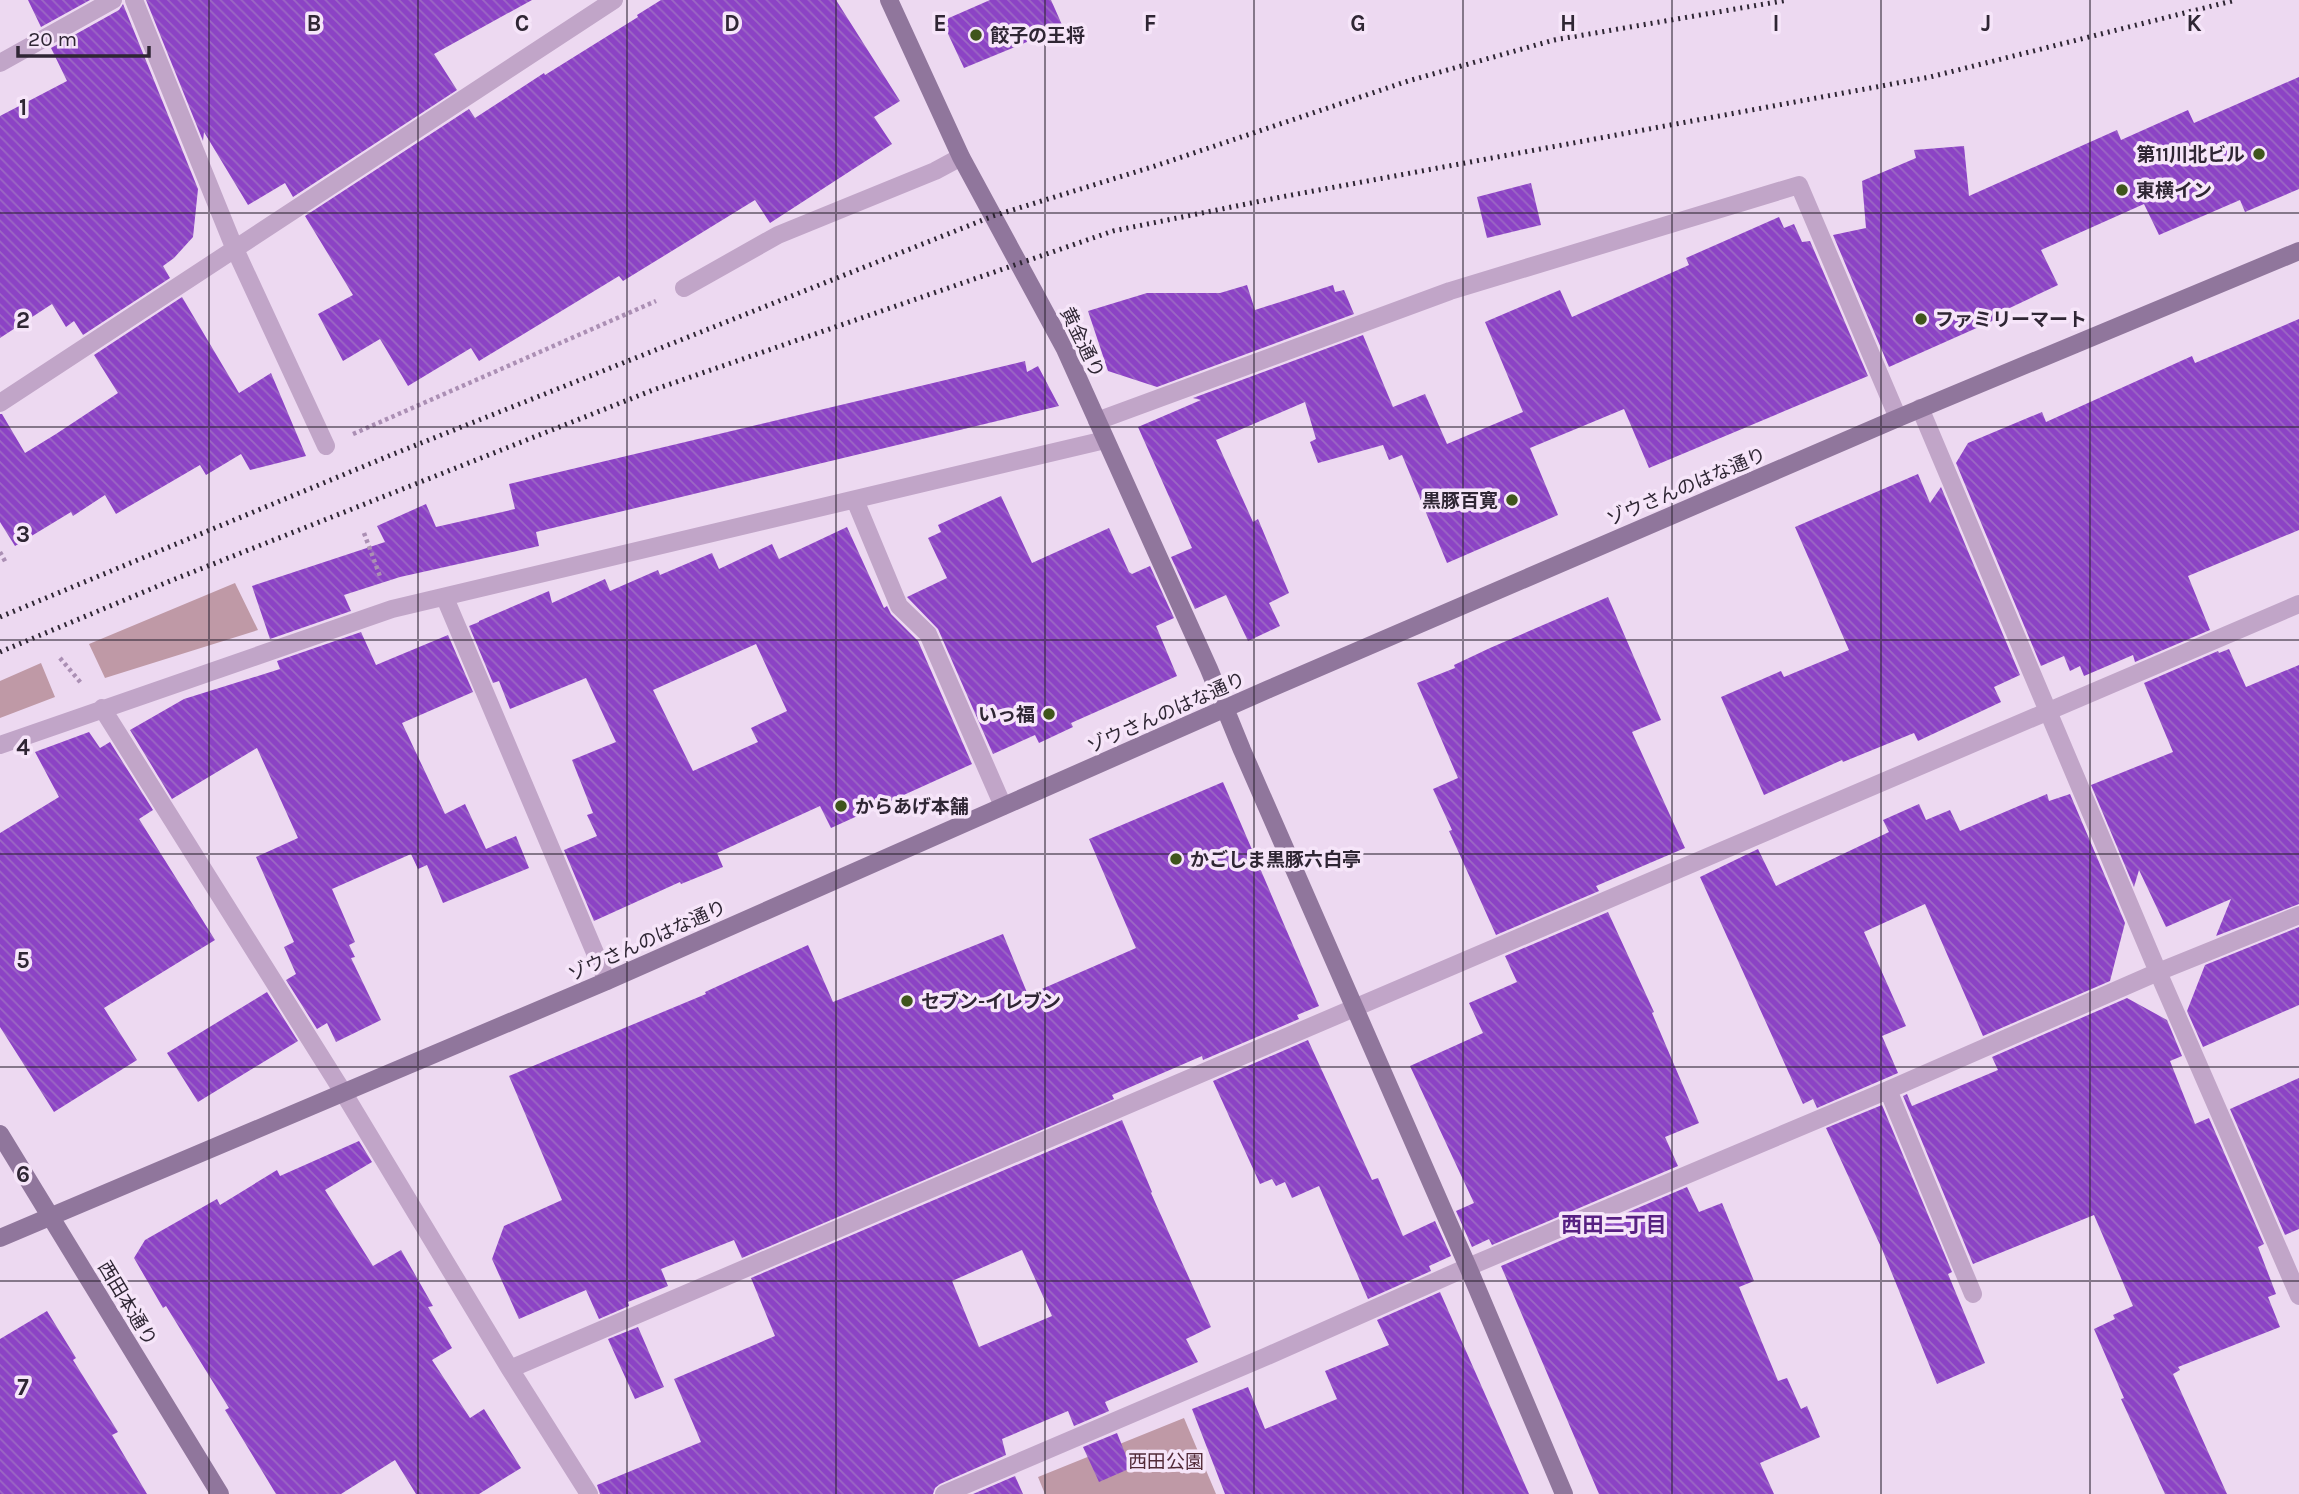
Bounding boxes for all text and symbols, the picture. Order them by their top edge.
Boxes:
text: B [307,10,321,37]
text: C [515,10,529,37]
text: D [724,10,740,37]
text: E [933,10,947,37]
text: F [1144,10,1156,37]
text: G [1350,10,1366,37]
text: H [1560,10,1576,37]
text: I [1772,10,1780,37]
text: J [1981,10,1991,37]
text: K [2186,10,2202,37]
scale bar [18,14,149,58]
place label: 餃子の王将 [990,25,1085,47]
text: 20 m [28,27,77,51]
marker: 餃子の王将 [968,27,984,43]
text: 1 [19,94,27,121]
place label: 第11川北ビル [2136,144,2245,166]
marker: 第11川北ビル [2251,146,2267,162]
place label: 東横イン [2136,180,2212,202]
marker: 東横イン [2114,182,2130,198]
street label: 黄金通り [1056,303,1109,381]
text: 2 [16,307,30,334]
place label: ファミリーマート [1935,309,2087,331]
marker: ファミリーマート [1913,311,1929,327]
street label: ゾウさんのはな通り [1603,443,1769,530]
place label: 黒豚百寛 [1422,490,1498,512]
marker: 黒豚百寛 [1504,492,1520,508]
text: 3 [16,521,30,548]
street label: ゾウさんのはな通り [1084,668,1249,758]
place label: いっ福 [978,704,1035,726]
marker: いっ福 [1041,706,1057,722]
text: 4 [16,734,30,761]
place label: からあげ本舗 [855,796,969,818]
marker: からあげ本舗 [833,798,849,814]
place label: かごしま黒豚六白亭 [1190,849,1361,871]
marker: かごしま黒豚六白亭 [1168,851,1184,867]
street label: ゾウさんのはな通り [565,896,730,986]
text: 5 [16,947,30,974]
place label: セブン-イレブン [921,991,1061,1013]
marker: セブン-イレブン [899,993,915,1009]
text: 6 [16,1161,30,1188]
district label: 西田二丁目 [1562,1213,1667,1237]
street label: 西田本通り [93,1257,161,1350]
text: 7 [17,1374,29,1401]
park label: 西田公園 [1128,1451,1204,1473]

